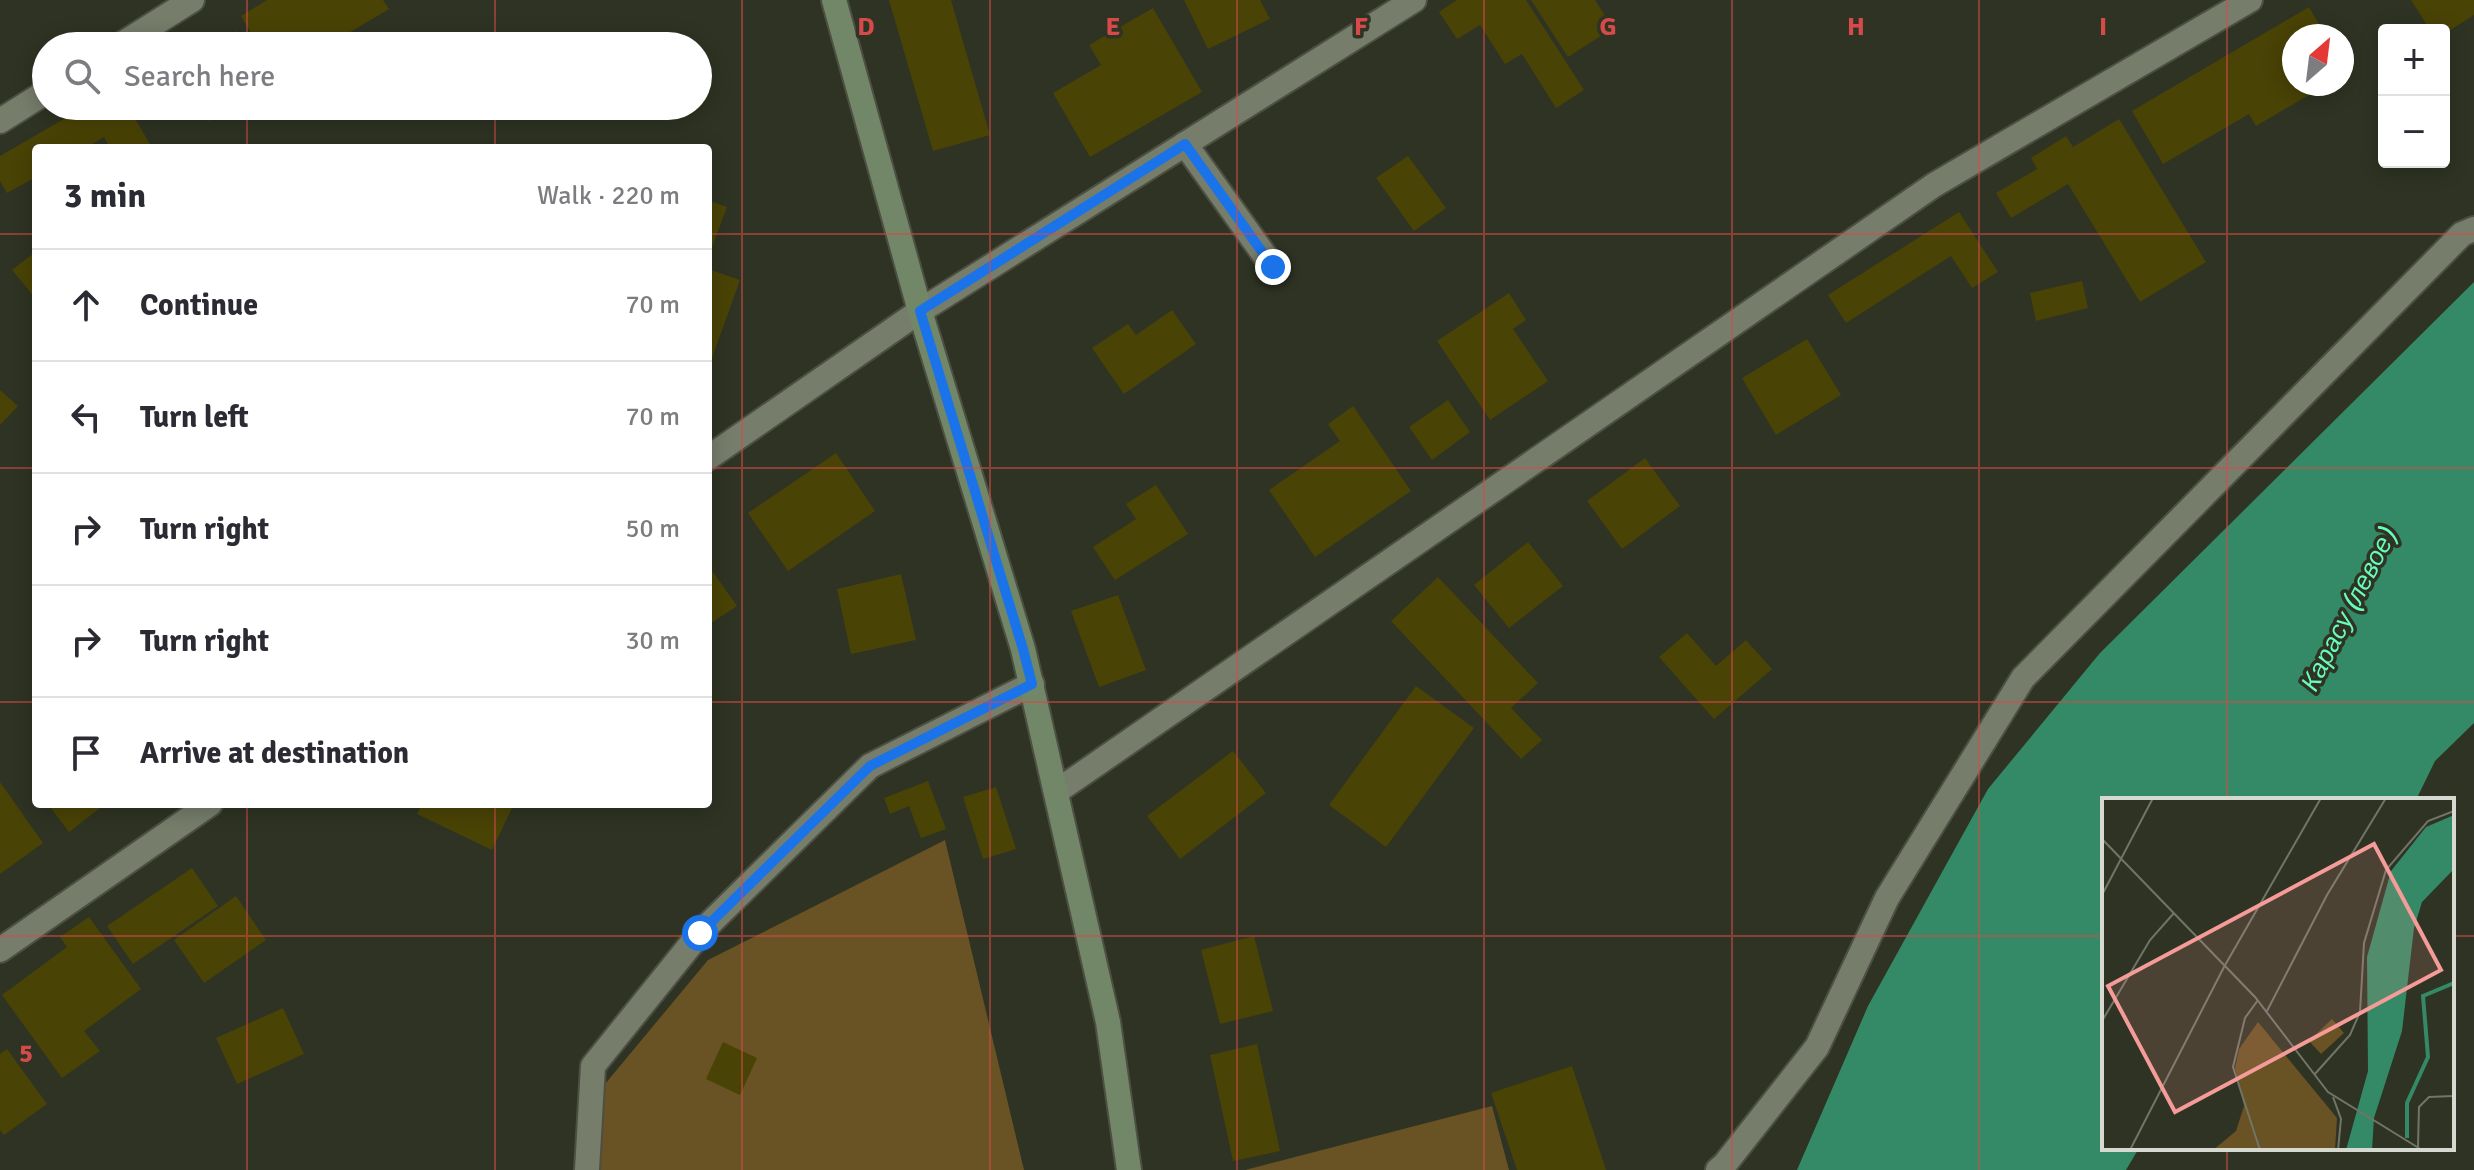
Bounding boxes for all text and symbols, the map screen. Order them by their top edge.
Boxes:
text: D [857,11,875,43]
text: E [1106,11,1120,43]
text: F [1354,11,1368,43]
text: G [1599,11,1617,43]
text: H [1847,11,1865,43]
text: I [2099,11,2107,43]
north arrow [2282,24,2354,96]
map controls [2378,24,2450,168]
button: + [2378,24,2450,96]
search box [32,32,712,120]
icon: search [60,54,104,98]
text: Search here [124,58,275,95]
button: − [2378,96,2450,168]
text: 3 min [64,175,146,217]
text: Walk · 220 m [537,180,680,212]
route end [1255,249,1291,285]
icon: ahead [64,283,108,327]
text: Continue [140,287,258,324]
text: 70 m [625,289,680,321]
icon: left [64,395,108,439]
text: Turn left [140,399,249,436]
text: 70 m [625,401,680,433]
icon: right [64,507,108,551]
text: Turn right [140,511,269,548]
text: 50 m [625,513,680,545]
water label: Карасу (левое) [2294,522,2404,697]
icon: right [64,619,108,663]
text: Turn right [140,623,269,660]
text: 30 m [625,625,680,657]
icon: arrive [64,731,108,775]
text: Arrive at destination [140,735,409,772]
inset map [2102,798,2454,1150]
route start [682,915,718,951]
text: 5 [19,1038,33,1070]

